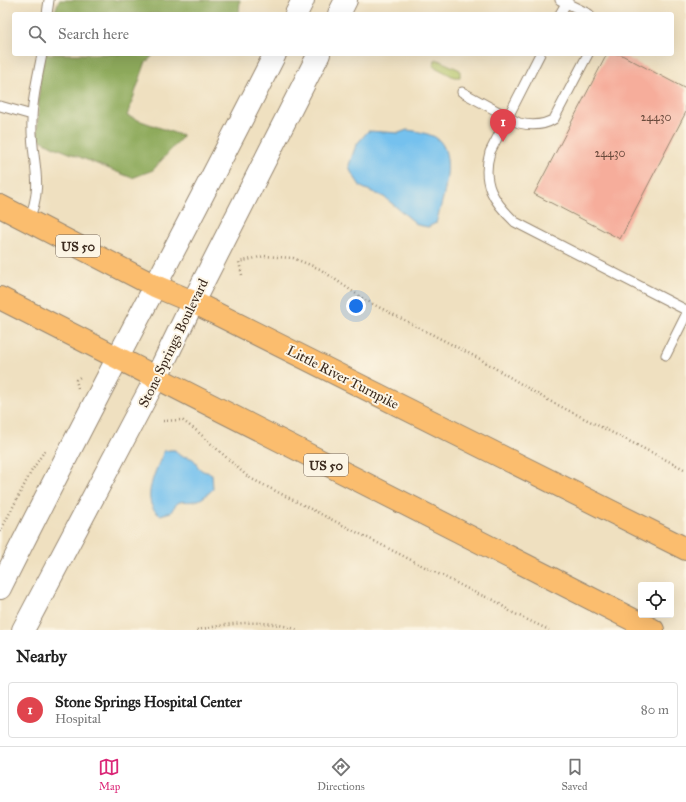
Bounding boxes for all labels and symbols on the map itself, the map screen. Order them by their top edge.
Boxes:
pin: 1 [490,109,516,142]
house number: 24430 [640,110,672,124]
house number: 24430 [594,146,626,160]
road number: US 50 [56,235,100,257]
street label: Stone Springs Boulevard [135,276,212,410]
your location [346,296,366,316]
street label: Little River Turnpike [284,342,402,413]
road number: US 50 [304,454,348,476]

